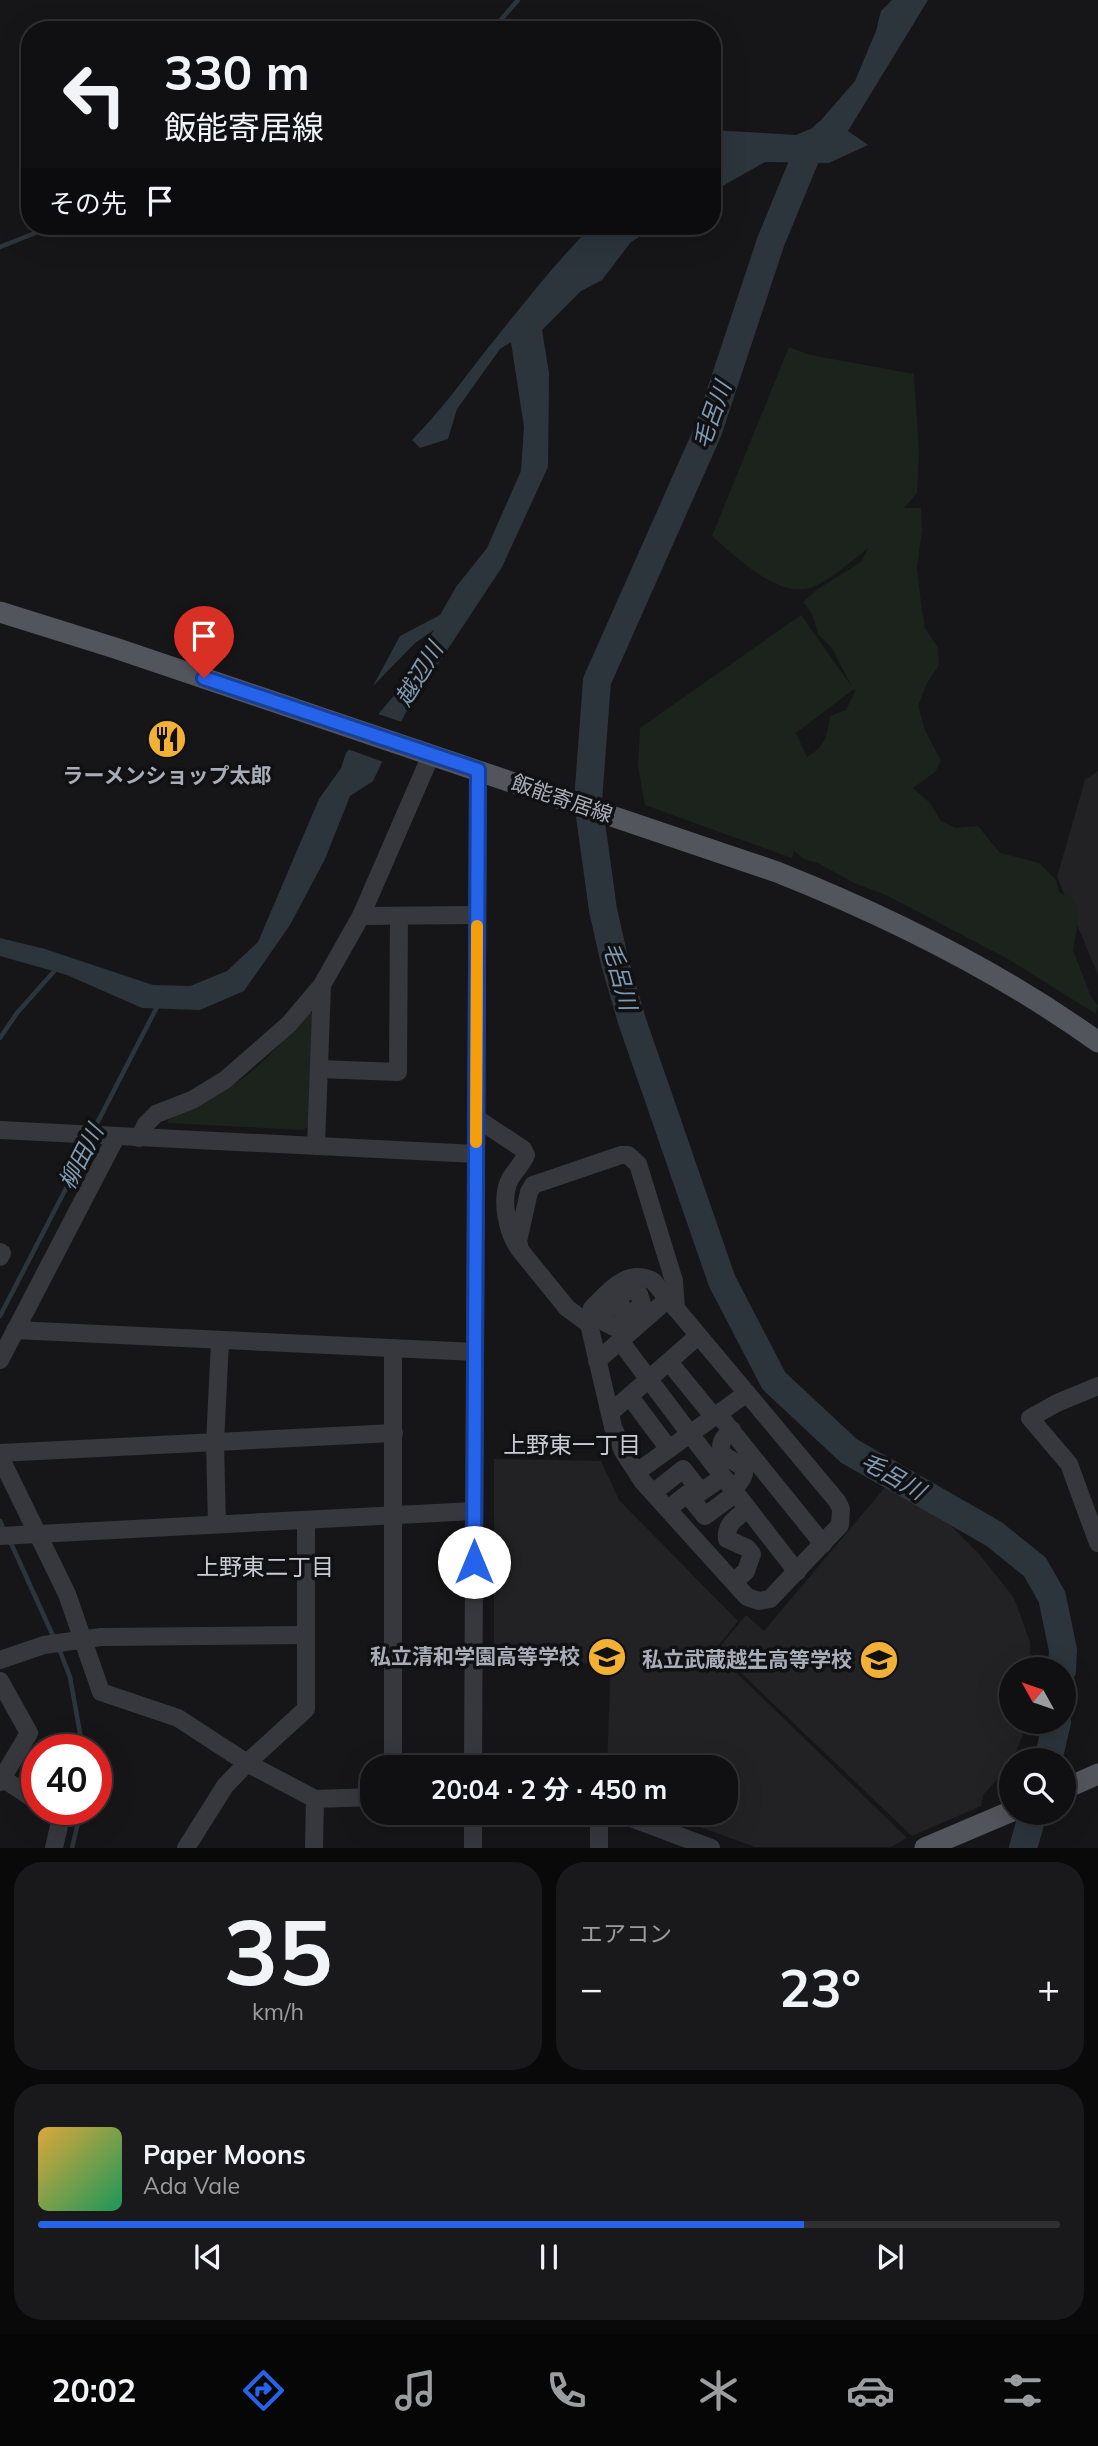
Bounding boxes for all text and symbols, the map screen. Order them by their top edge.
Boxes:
text: 330 m [164,41,310,102]
icon: left [49,49,140,140]
text: 飯能寄居線 [164,107,324,147]
icon: arrive [141,182,179,220]
text: その先 [49,187,127,220]
water label: 毛呂川 [686,375,738,452]
pin [174,606,234,678]
icon: arrive [185,617,223,655]
water label: 越辺川 [388,634,450,711]
restaurant icon: ラーメンショップ太郎 [146,718,188,760]
place label: ラーメンショップ太郎 [62,762,272,788]
street label: 飯能寄居線 [508,769,616,827]
water label: 毛呂川 [598,939,644,1016]
water label: 柳田川 [52,1117,110,1194]
district label: 上野東一丁目 [503,1430,641,1459]
water label: 毛呂川 [856,1446,933,1507]
position arrow [437,1525,511,1599]
district label: 上野東二丁目 [196,1552,334,1581]
school or university icon: 私立清和学園高等学校 [586,1636,628,1678]
school or university icon: 私立武蔵越生高等学校 [858,1639,900,1681]
place label: 私立清和学園高等学校 [370,1643,580,1669]
place label: 私立武蔵越生高等学校 [642,1646,852,1672]
north arrow [999,1657,1076,1734]
map controls [999,1657,1076,1825]
speed limit sign: 40 [21,1734,112,1825]
button: search [999,1748,1076,1825]
text: 20:04 · 2 分 · 450 m [431,1773,667,1806]
text: 35 [223,1894,333,2008]
text: エアコン [580,1919,672,1948]
text: 23° [779,1955,861,2020]
text: − [580,1964,603,2012]
text: + [1037,1964,1060,2012]
text: km/h [252,1997,304,2026]
text: Paper Moons [143,2138,306,2171]
text: Ada Vale [143,2171,240,2200]
icon: previous [189,2238,227,2276]
icon: pause [530,2238,568,2276]
icon: next [871,2238,909,2276]
icon: directions [239,2366,288,2415]
icon: music [391,2366,440,2415]
icon: phone [542,2366,591,2415]
icon: climate [694,2366,743,2415]
icon: car [846,2366,895,2415]
icon: filters [998,2366,1047,2415]
text: 20:02 [51,2370,136,2410]

